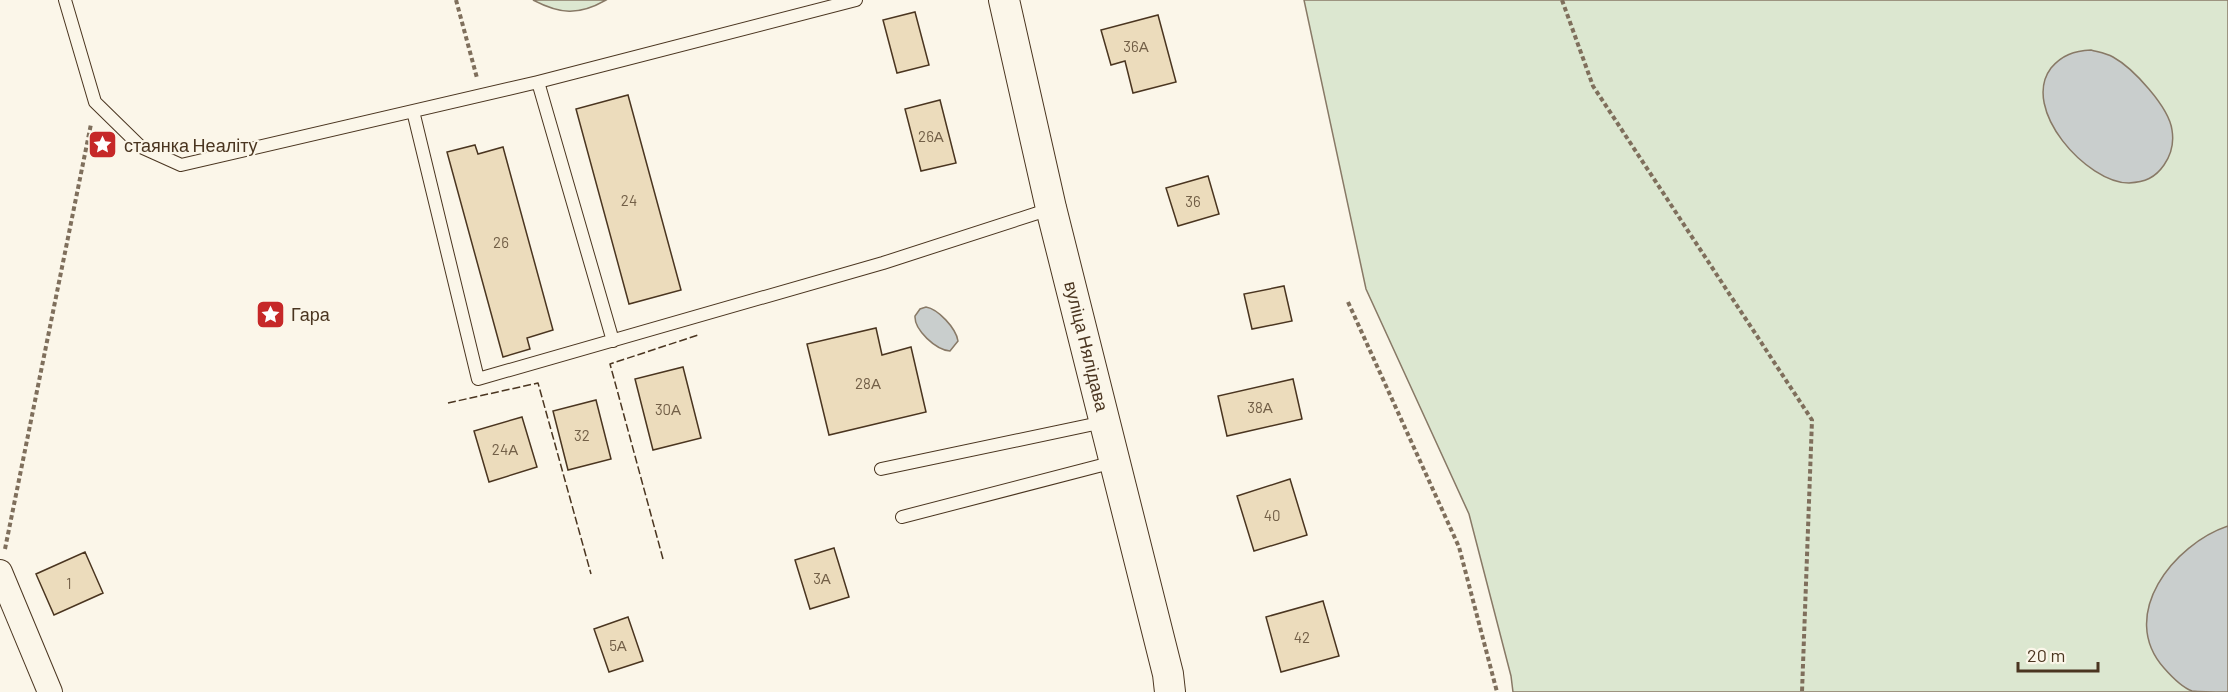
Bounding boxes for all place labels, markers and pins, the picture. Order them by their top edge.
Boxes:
place icon: стаянка Неаліту [87,129,119,161]
place label: стаянка Неаліту [124,134,258,156]
place icon: Гара [254,298,286,330]
place label: Гара [291,303,331,325]

